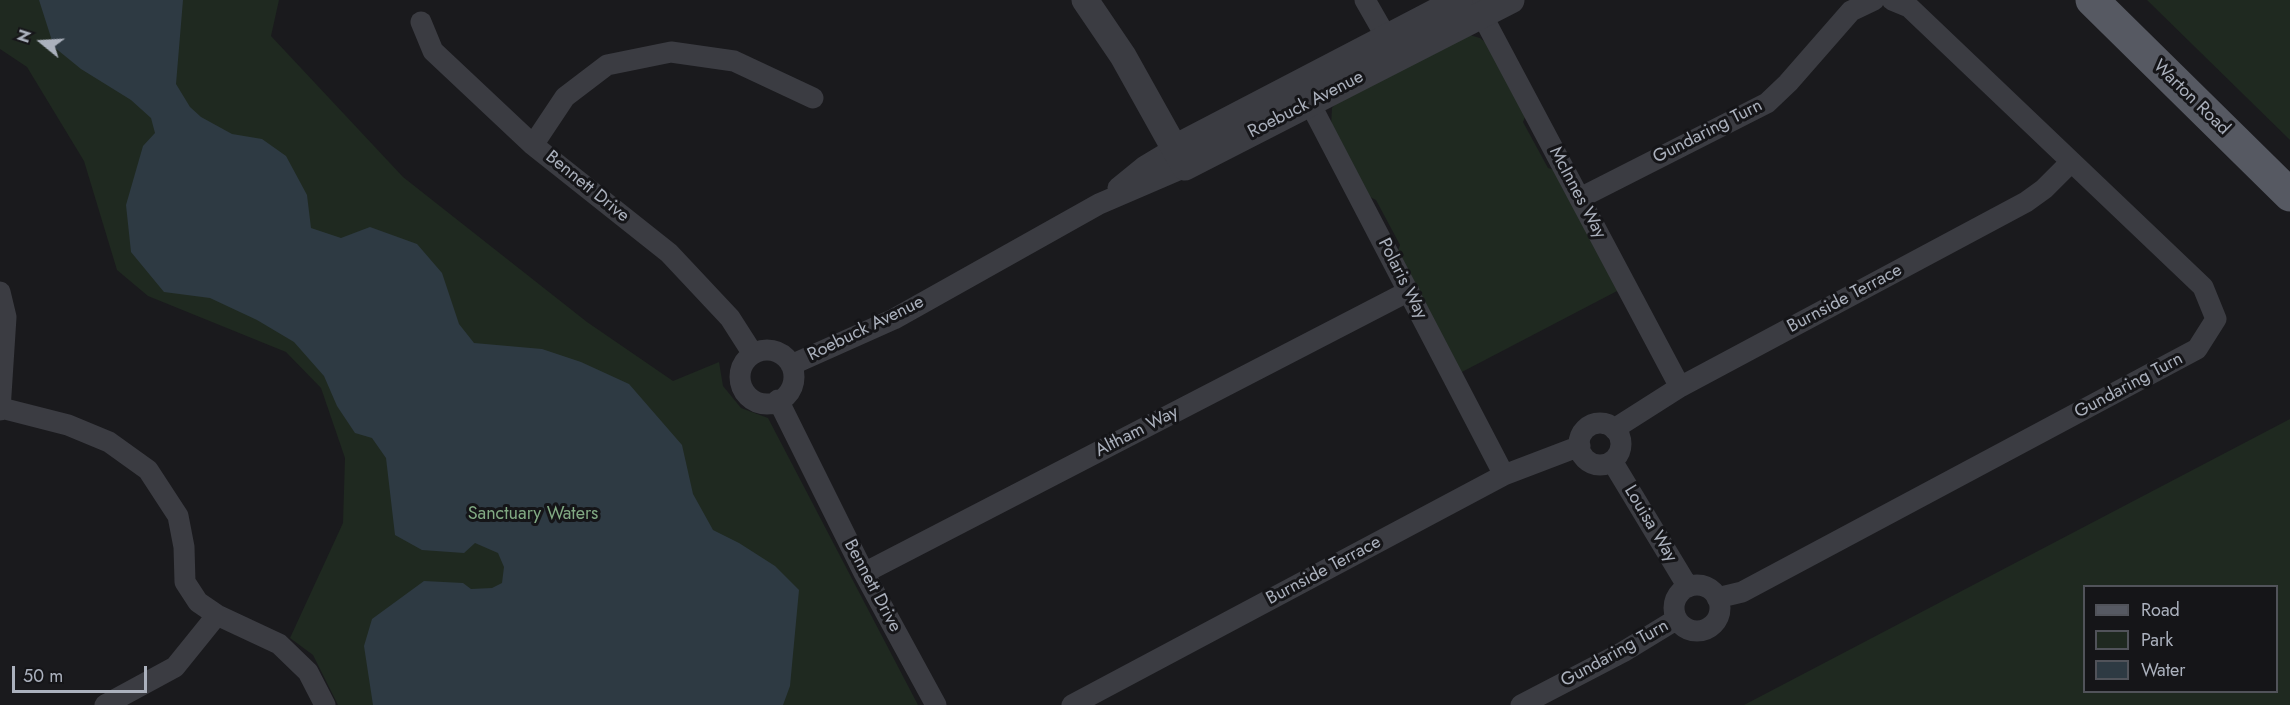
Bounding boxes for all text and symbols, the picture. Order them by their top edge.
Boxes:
north arrow [12,12,72,72]
text: N [12,27,37,46]
street label: Warton Road [2148,56,2234,140]
street label: Roebuck Avenue [1245,67,1367,143]
street label: Gundaring Turn [1650,95,1766,169]
street label: McInnes Way [1544,143,1610,243]
street label: Bennett Drive [541,147,633,227]
street label: Polaris Way [1372,235,1432,323]
street label: Burnside Terrace [1784,260,1906,338]
street label: Roebuck Avenue [804,291,928,367]
street label: Gundaring Turn [2071,348,2187,424]
street label: Altham Way [1092,402,1182,462]
street label: Louisa Way [1619,482,1681,566]
park label: Sanctuary Waters [468,504,598,526]
street label: Burnside Terrace [1263,532,1385,610]
street label: Bennett Drive [839,536,905,636]
legend [2083,585,2278,693]
text: Road [2141,597,2180,623]
street label: Gundaring Turn [1557,616,1673,692]
text: Park [2141,627,2173,653]
scale bar [15,654,150,692]
text: Water [2141,657,2185,683]
text: 50 m [23,663,63,689]

